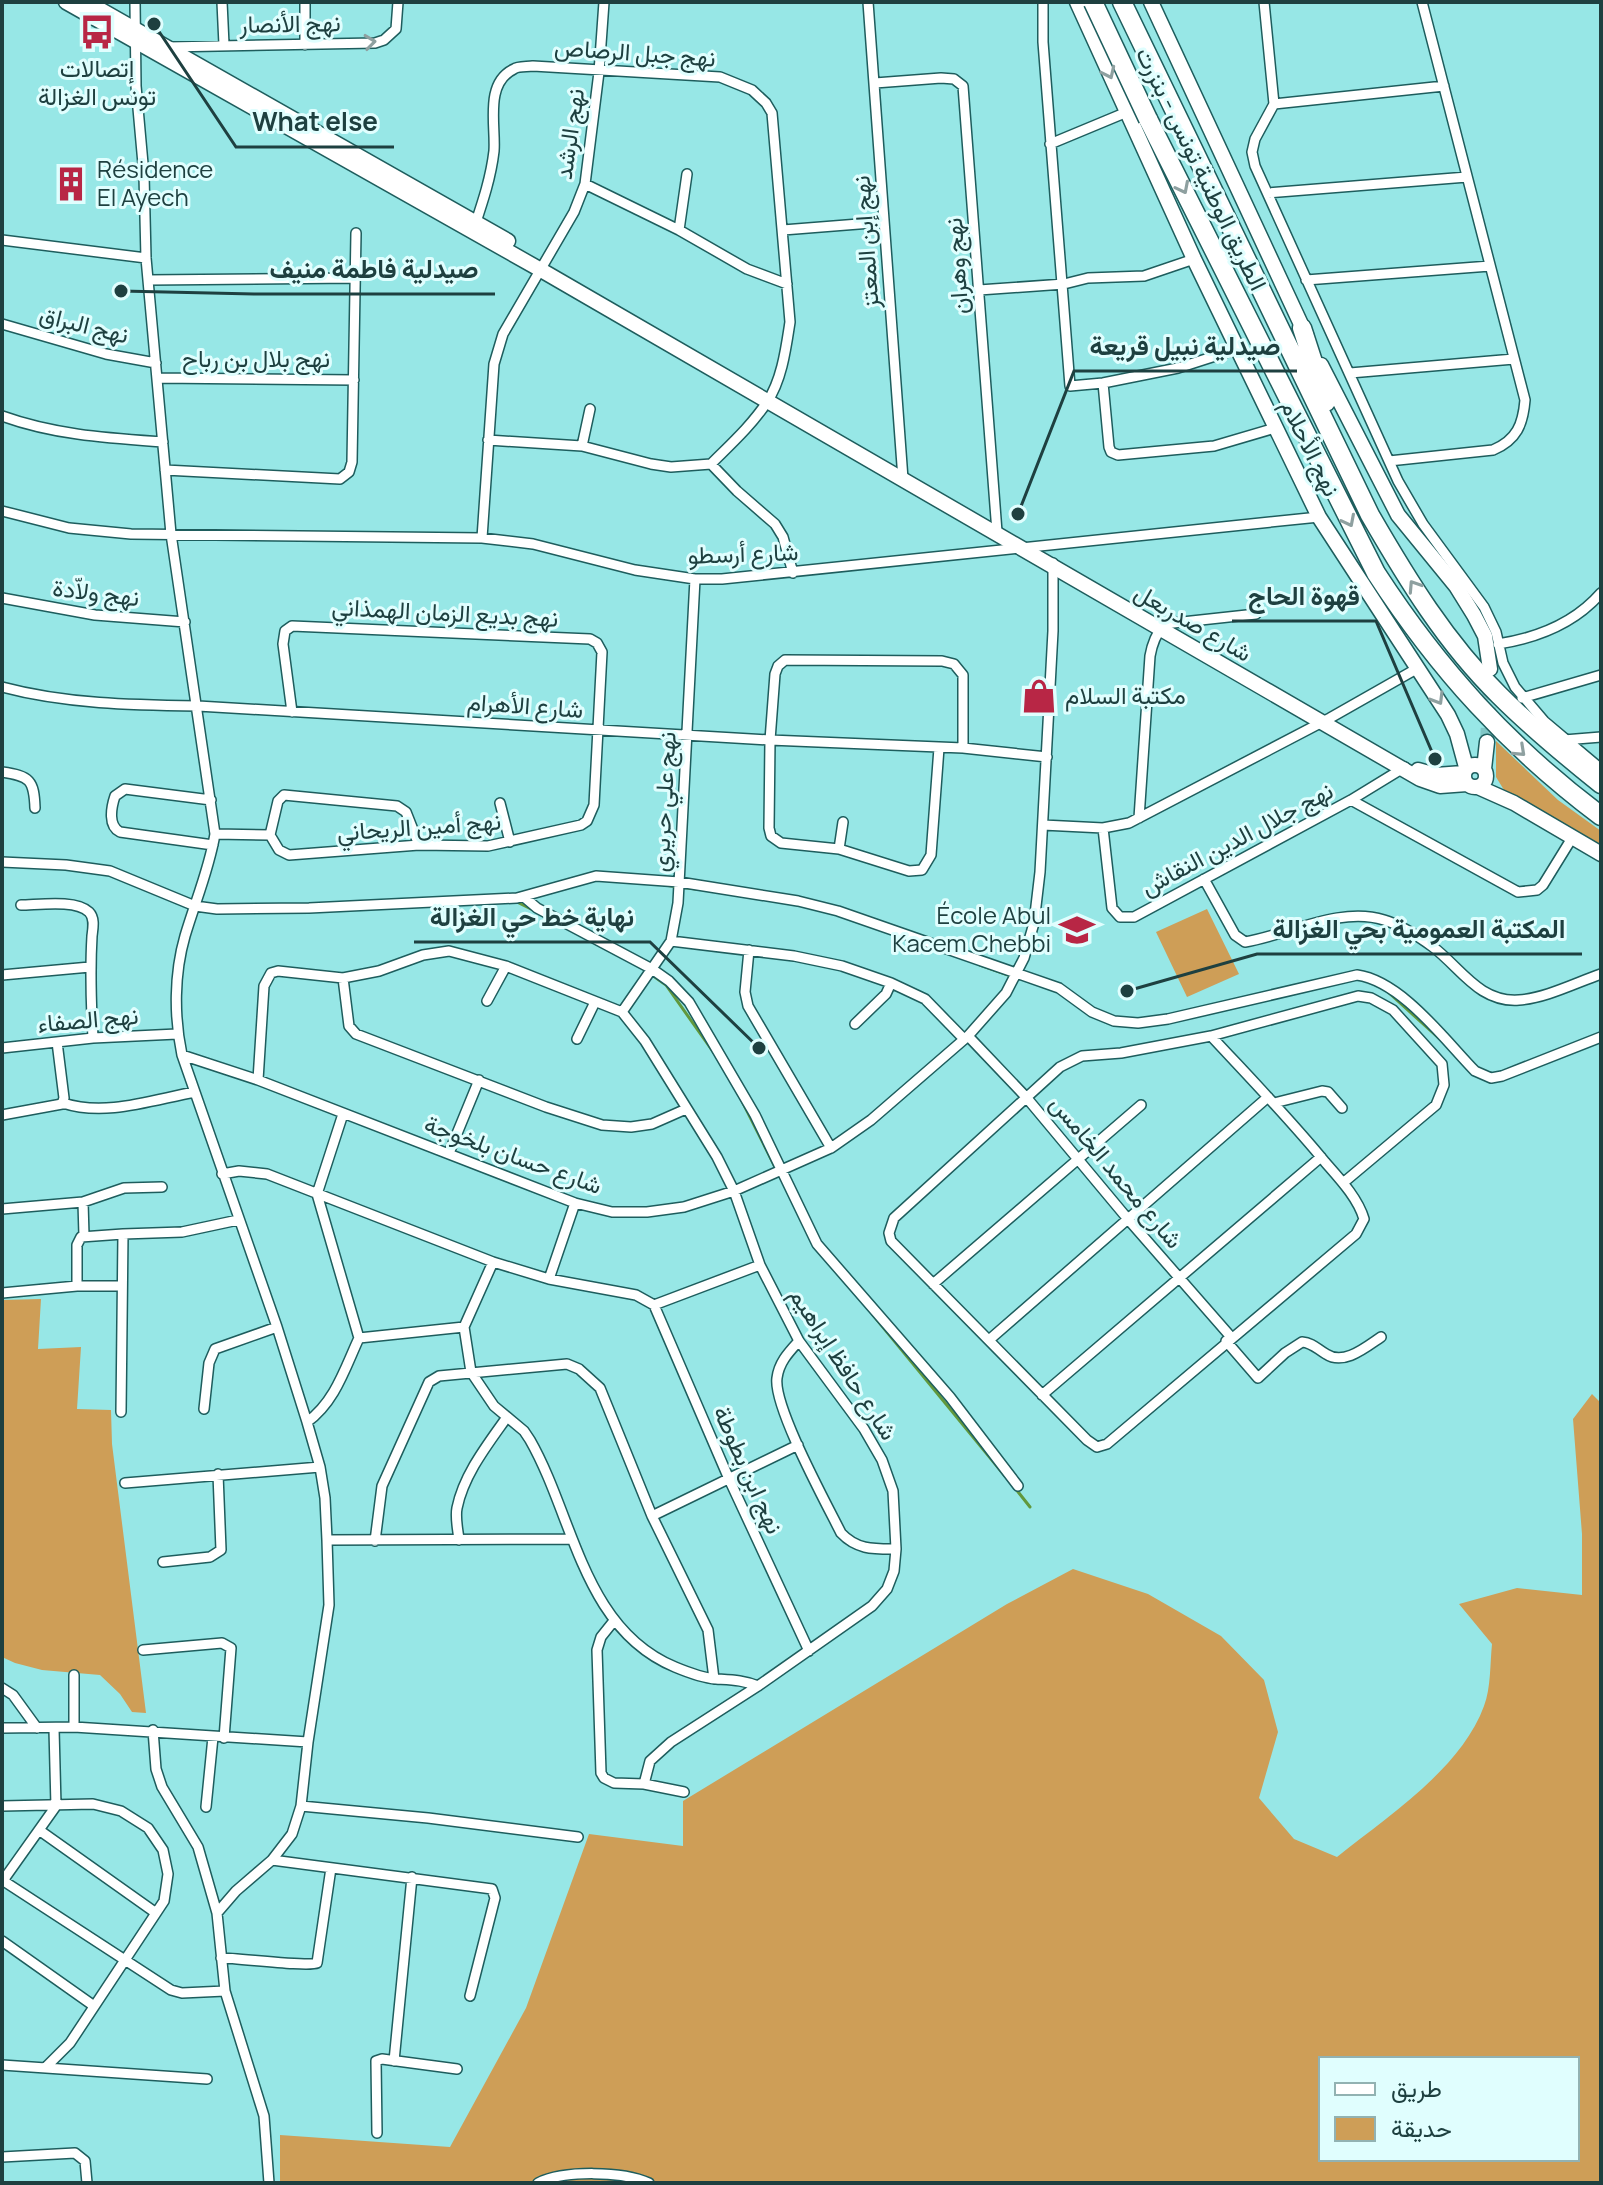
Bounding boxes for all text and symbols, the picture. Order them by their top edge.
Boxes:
street label: نهج الأنصار [238,5,341,42]
bus stop icon: إتصالات تونس الغزالة [78,13,116,51]
street label: نهج جبل الرصاص [553,29,717,76]
one-way arrow [364,33,377,50]
street label: الطريق الوطنية تونس - بنزرت [1129,41,1276,296]
place label: إتصالات تونس الغزالة [38,51,156,112]
one-way arrow [1099,65,1115,80]
street label: نهج الرشد [546,86,593,182]
callout: What else [236,97,394,147]
text: What else [252,103,378,139]
place label: Résidence El Ayech [97,152,213,213]
building icon: Résidence El Ayech [52,165,90,203]
street label: نهج إبن المعتز [843,174,888,311]
one-way arrow [1173,180,1189,195]
street label: نهج وهران [936,216,977,316]
callout: صيدلية فاطمة منيف [254,244,495,294]
text: صيدلية فاطمة منيف [270,250,478,286]
street label: نهج البراق [36,297,132,352]
callout: صيدلية نبيل قريعة [1074,321,1297,371]
text: صيدلية نبيل قريعة [1089,327,1281,363]
street label: نهج بلال بن رباح [182,341,330,376]
street label: نهج الأحلام [1272,393,1349,502]
one-way arrow [1339,513,1355,527]
street label: شارع أرسطو [687,534,799,572]
street label: نهج ولاّدة [51,570,141,615]
callout: قهوة الحاج [1232,571,1376,621]
street label: شارع صدربعل [1129,575,1258,669]
text: قهوة الحاج [1248,577,1360,614]
one-way arrow [1408,581,1423,595]
street label: نهج بديع الزمان الهمذاني [331,589,559,638]
shop icon: مكتبة السلام [1020,677,1058,715]
place label: مكتبة السلام [1065,678,1186,712]
street label: شارع الأهرام [466,684,584,726]
one-way arrow [1428,690,1443,704]
street label: نهج علي حريري [642,731,687,873]
one-way arrow [1511,741,1525,756]
street label: نهج جلال الدين النقاش [1134,773,1339,904]
street label: نهج أمين الريحاني [336,803,502,852]
callout: نهاية خط حي الغزالة [414,892,650,942]
text: نهاية خط حي الغزالة [430,898,634,939]
place label: École Abul Kacem Chebbi [892,898,1051,959]
callout: المكتبة العمومية بحي الغزالة [1257,904,1582,954]
text: المكتبة العمومية بحي الغزالة [1272,910,1566,951]
school or university icon: École Abul Kacem Chebbi [1058,911,1096,949]
street label: نهج الصفاء [36,998,140,1041]
street label: شارع محمد الخامس [1042,1087,1191,1256]
street label: شارع حسان بلخوجة [420,1106,607,1202]
street label: شارع حافظ إبراهيم [782,1280,906,1447]
street label: نهج ابن بطوطة [705,1400,792,1539]
legend [1319,2057,1579,2161]
text: طريق [1391,2071,1442,2104]
text: حديقة [1391,2111,1452,2144]

